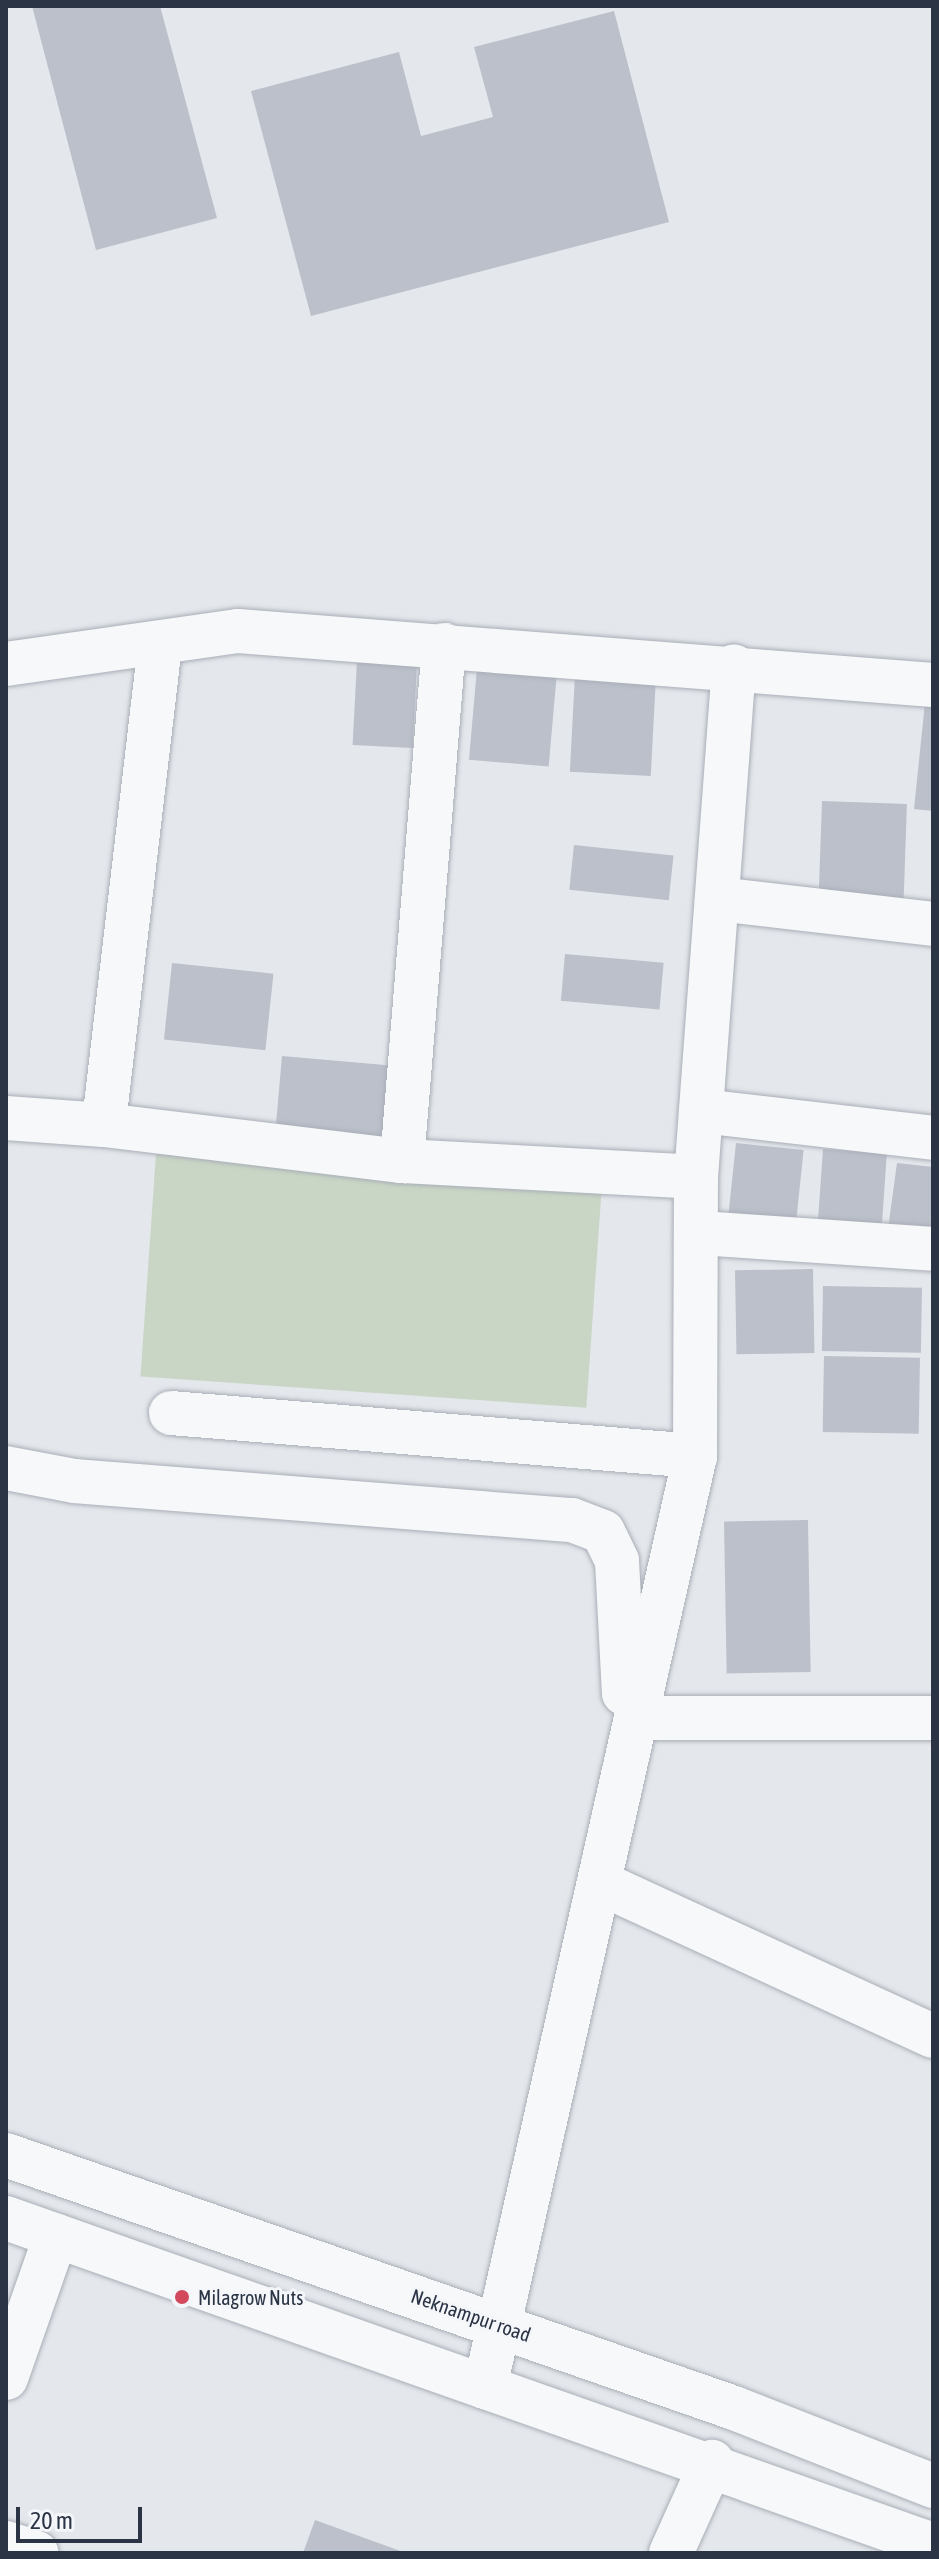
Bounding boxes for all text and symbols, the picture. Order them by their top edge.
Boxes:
street label: Neknampur road [408,2283,534,2347]
place label: Milagrow Nuts [198,2285,303,2309]
marker: Milagrow Nuts [173,2288,191,2306]
scale bar [20,2491,146,2541]
text: 20 m [30,2507,73,2534]

